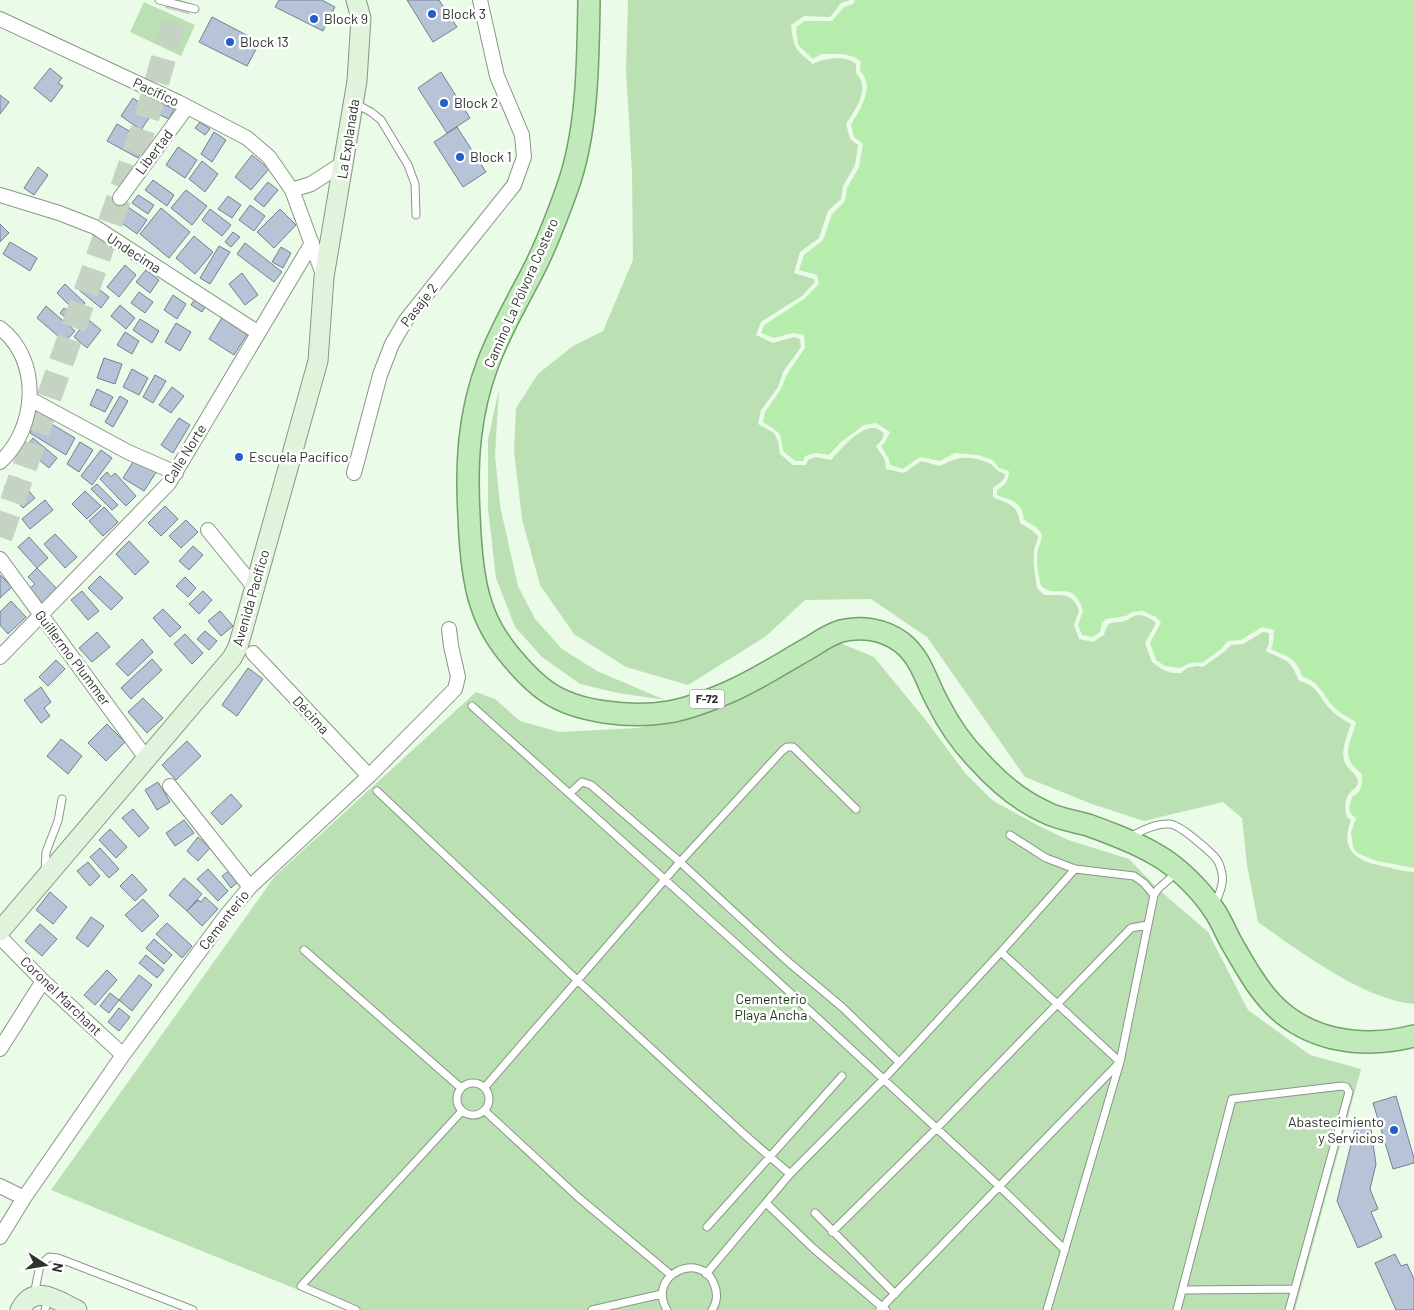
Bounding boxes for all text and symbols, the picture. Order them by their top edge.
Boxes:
place label: Block 3 [442,5,486,22]
marker: Block 3 [426,8,438,20]
place label: Block 9 [324,10,368,27]
marker: Block 9 [308,13,320,25]
place label: Block 13 [240,33,289,50]
marker: Block 13 [224,36,236,48]
street label: Pacífico [130,73,182,110]
place label: Block 2 [454,94,498,111]
marker: Block 2 [438,97,450,109]
street label: La Explanada [333,98,362,180]
street label: Libertad [131,126,176,177]
place label: Block 1 [470,148,512,165]
marker: Block 1 [454,151,466,163]
street label: Camino La Pólvora Costero [480,215,561,370]
street label: Undecima [104,229,165,276]
street label: Pasaje 2 [396,280,441,330]
street label: Calle Norte [160,421,210,487]
place label: Escuela Pacífico [249,448,349,465]
marker: Escuela Pacífico [233,451,245,463]
street label: Avenida Pacífico [229,548,272,648]
street label: Guillermo Plummer [32,607,115,709]
road number: F-72 [690,690,724,709]
street label: Décima [290,692,333,737]
street label: Cementerio [195,886,252,953]
street label: Coronel Marchant [17,953,106,1039]
park label: Cementerio Playa Ancha [735,990,807,1023]
place label: Abastecimiento y Servicios [1288,1113,1384,1146]
marker: Abastecimiento y Servicios [1388,1124,1400,1136]
north arrow [20,1240,70,1290]
text: N [49,1261,67,1274]

